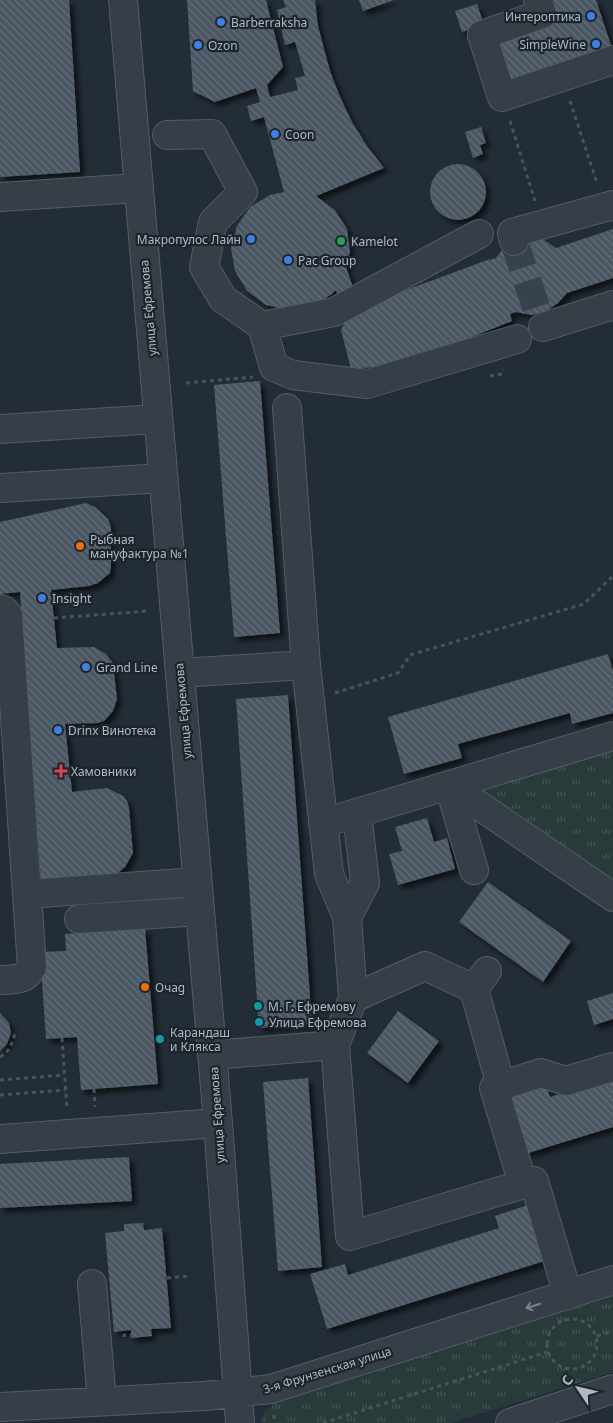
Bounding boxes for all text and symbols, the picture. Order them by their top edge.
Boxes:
place label: Интероптика [505,8,581,25]
marker: Интероптика [585,10,597,22]
place label: Barberraksha [231,14,307,31]
marker: Barberraksha [215,16,227,28]
place label: SimpleWine [519,36,586,53]
place label: Ozon [208,37,238,54]
marker: SimpleWine [590,38,602,50]
marker: Ozon [192,39,204,51]
place label: Coon [285,126,315,143]
marker: Coon [269,128,281,140]
place label: Макропулос Лайн [137,231,241,248]
marker: Макропулос Лайн [245,233,257,245]
place label: Kamelot [351,233,399,250]
marker: Kamelot [335,235,347,247]
place label: Pac Group [298,252,356,269]
marker: Pac Group [282,254,294,266]
street label: улица Ефремова [135,259,161,357]
place label: Рыбная мануфактура №1 [90,531,189,562]
marker: Рыбная мануфактура №1 [74,540,86,552]
place label: Insight [52,590,92,607]
marker: Insight [36,592,48,604]
place label: Grand Line [96,659,158,676]
marker: Grand Line [80,661,92,673]
street label: улица Ефремова [170,662,196,760]
place label: Drinx Винотека [68,722,156,739]
marker: Drinx Винотека [52,724,64,736]
place label: Хамовники [71,763,136,780]
marker: Хамовники [55,765,67,777]
place label: Очаg [155,979,185,996]
marker: Очаg [139,981,151,993]
place label: М. Г. Ефремову [268,998,356,1015]
marker: М. Г. Ефремову [252,1000,264,1012]
place label: Улица Ефремова [269,1014,367,1031]
marker: Улица Ефремова [253,1016,265,1028]
place label: Карандаш и Клякса [170,1024,230,1055]
marker: Карандаш и Клякса [154,1033,166,1045]
street label: улица Ефремова [205,1066,229,1164]
one-way arrow [526,1301,542,1311]
street label: 3-я Фрунзенская улица [261,1342,393,1398]
north arrow [553,1363,603,1413]
text: С [557,1371,577,1389]

